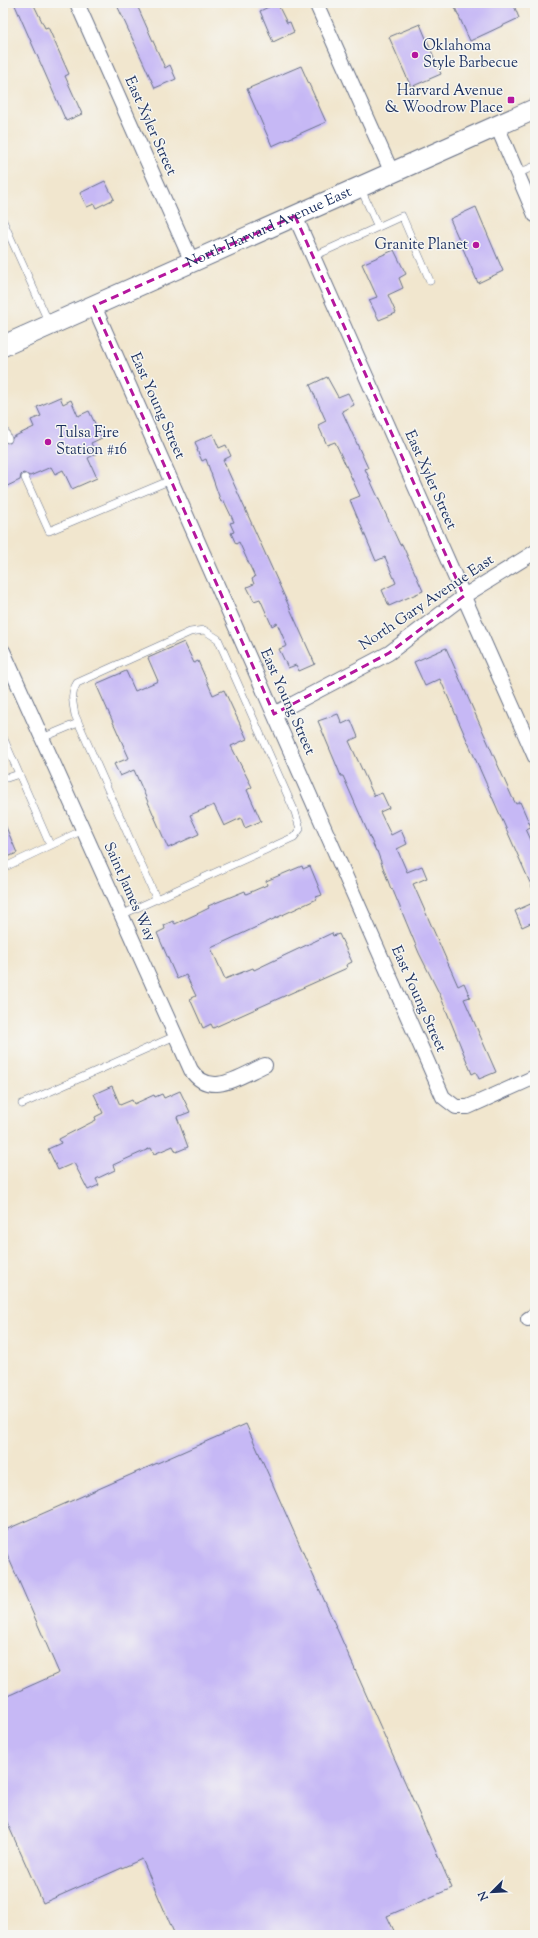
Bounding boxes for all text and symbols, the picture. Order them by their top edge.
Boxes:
place label: Oklahoma Style Barbecue [423,36,518,74]
marker: Oklahoma Style Barbecue [410,50,420,60]
street label: East Xyler Street [119,73,181,179]
place label: Harvard Avenue & Woodrow Place [385,81,503,119]
marker: Harvard Avenue & Woodrow Place [506,95,516,105]
street label: North Harvard Avenue East [183,182,355,274]
place label: Granite Planet [375,235,468,256]
marker: Granite Planet [471,240,481,250]
street label: East Young Street [124,350,190,462]
place label: Tulsa Fire Station #16 [56,423,127,461]
street label: East Xyler Street [399,427,461,533]
marker: Tulsa Fire Station #16 [43,437,53,447]
street label: North Gary Avenue East [356,550,498,656]
street label: East Young Street [254,646,320,758]
street label: Saint James Way [98,839,161,945]
street label: East Young Street [385,943,451,1055]
north arrow [472,1872,512,1912]
text: N [475,1888,493,1904]

